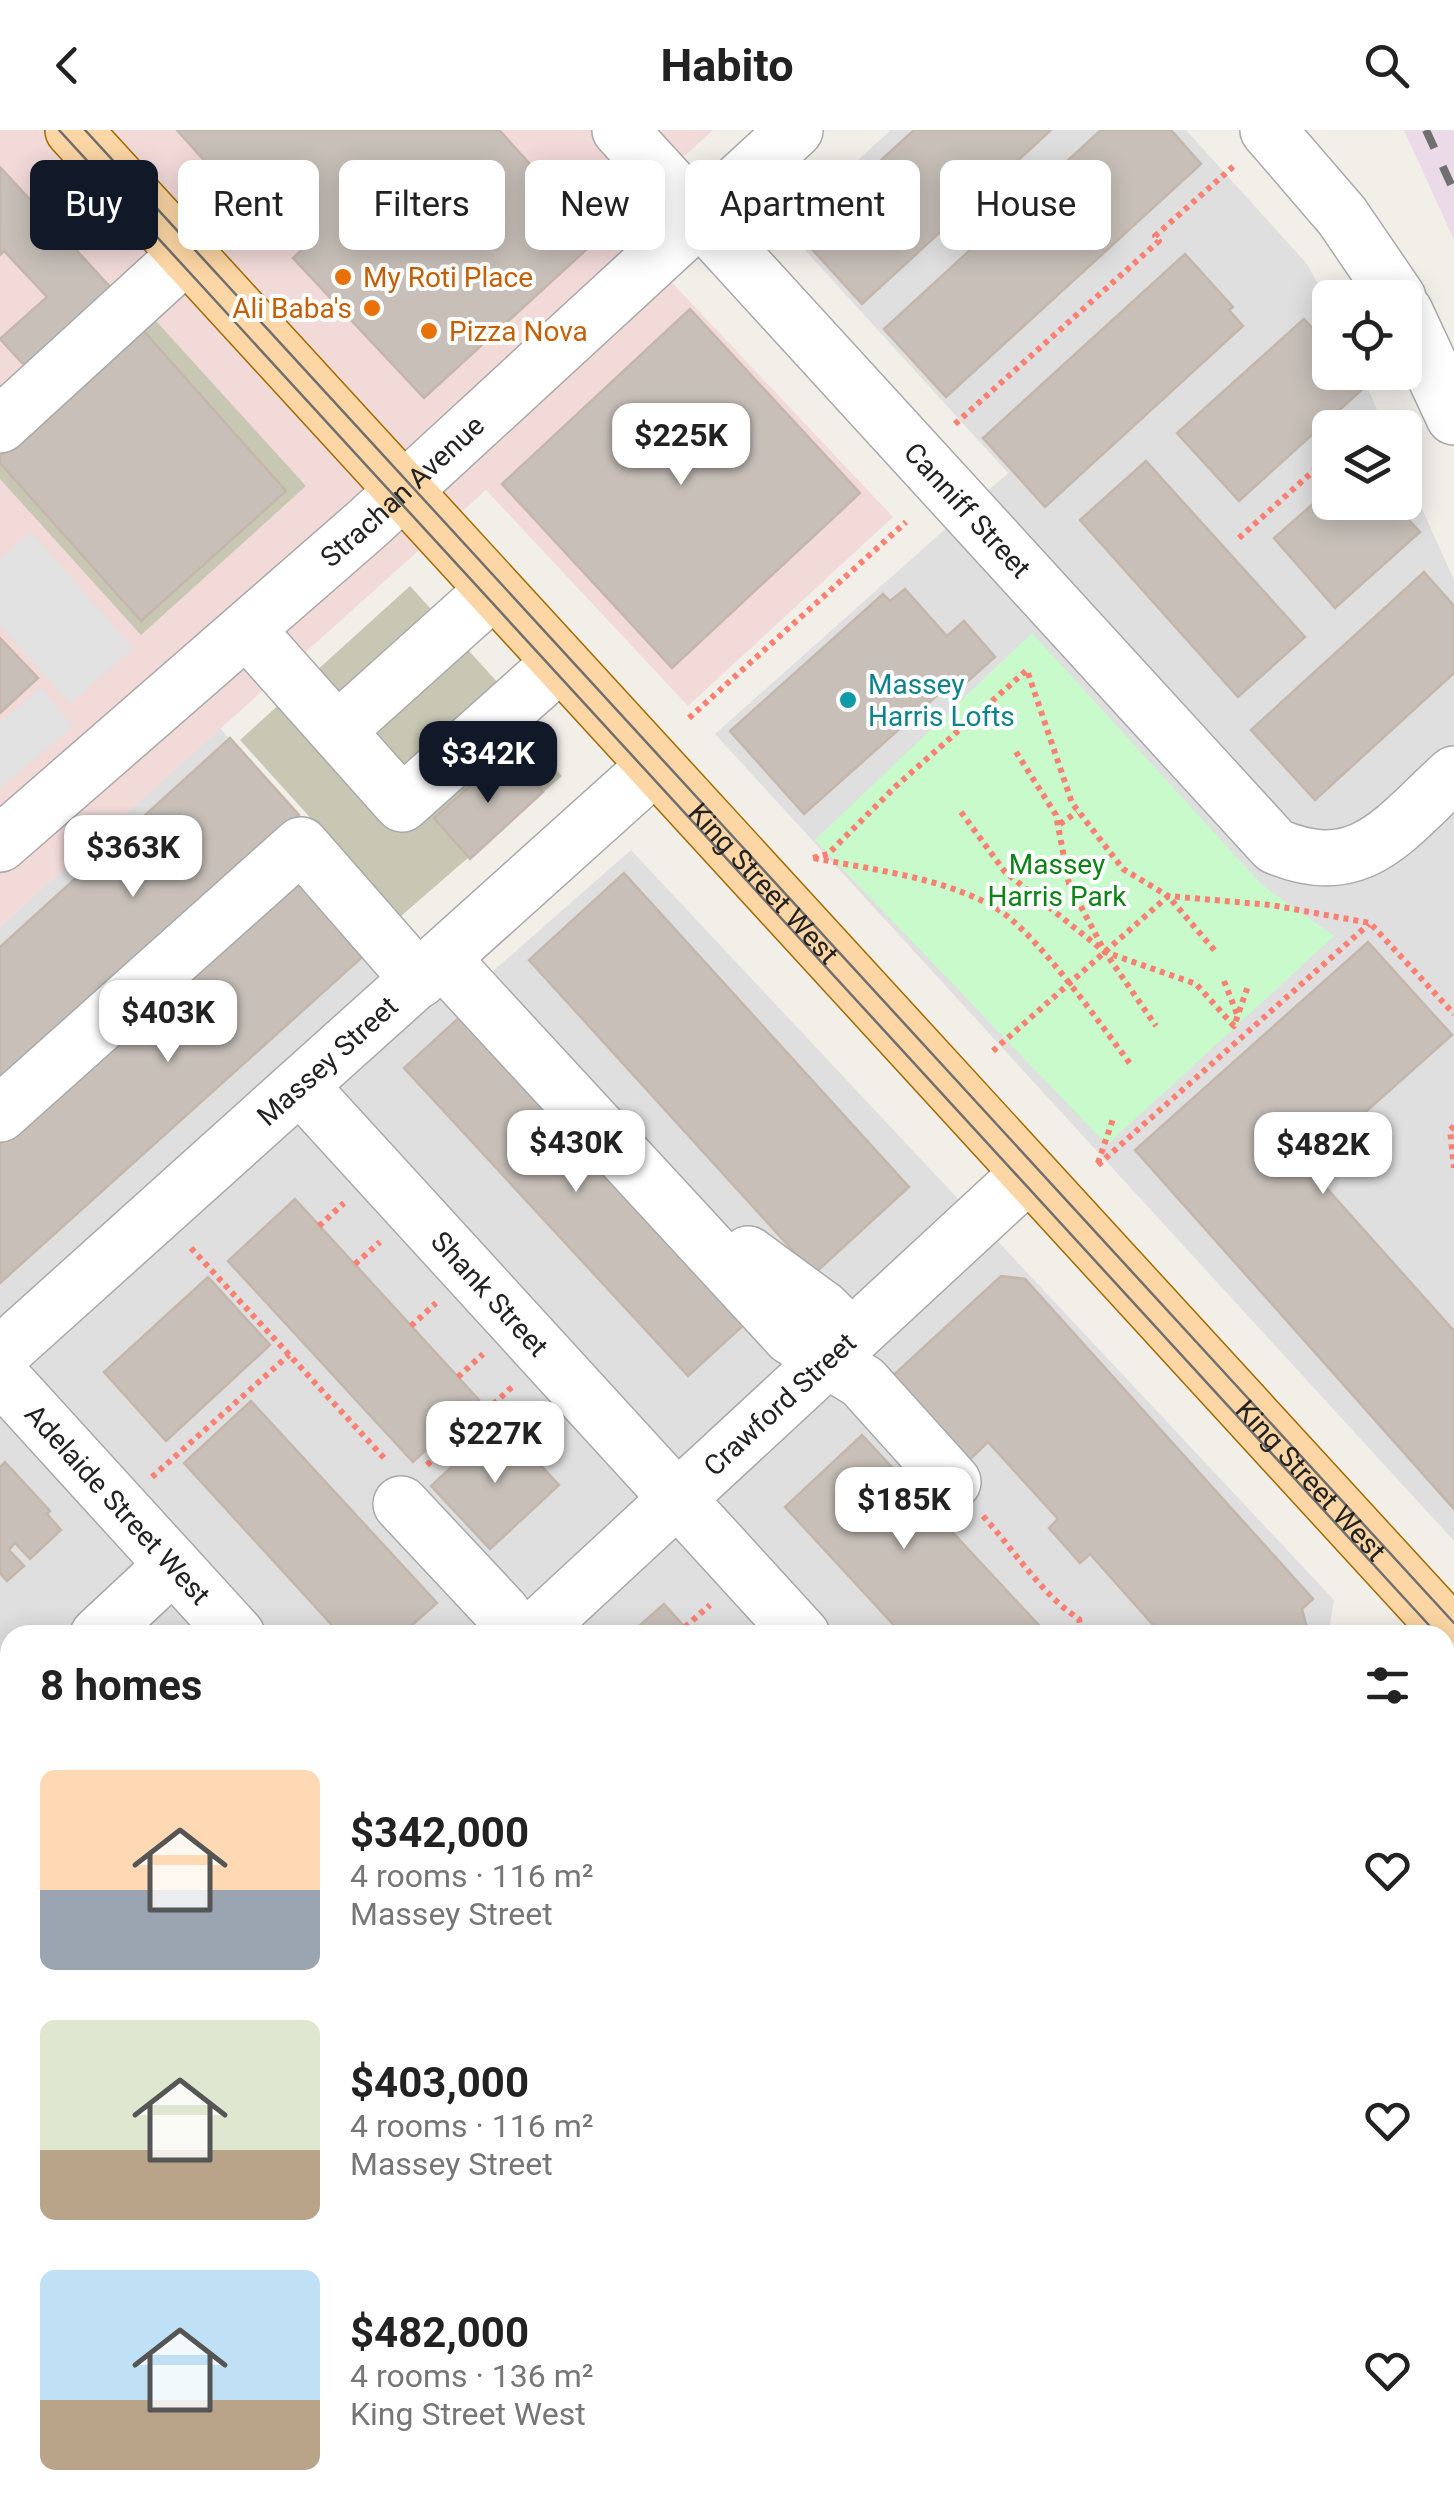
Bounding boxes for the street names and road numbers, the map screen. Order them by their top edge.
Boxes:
street label: Strachan Avenue [314,408,491,574]
street label: Canniff Street [898,436,1038,584]
street label: King Street West [682,796,846,970]
street label: Massey Street [250,989,404,1132]
street label: Shank Street [425,1224,555,1363]
street label: Crawford Street [697,1326,862,1482]
street label: King Street West [1229,1393,1393,1567]
street label: Adelaide Street West [18,1397,217,1611]

